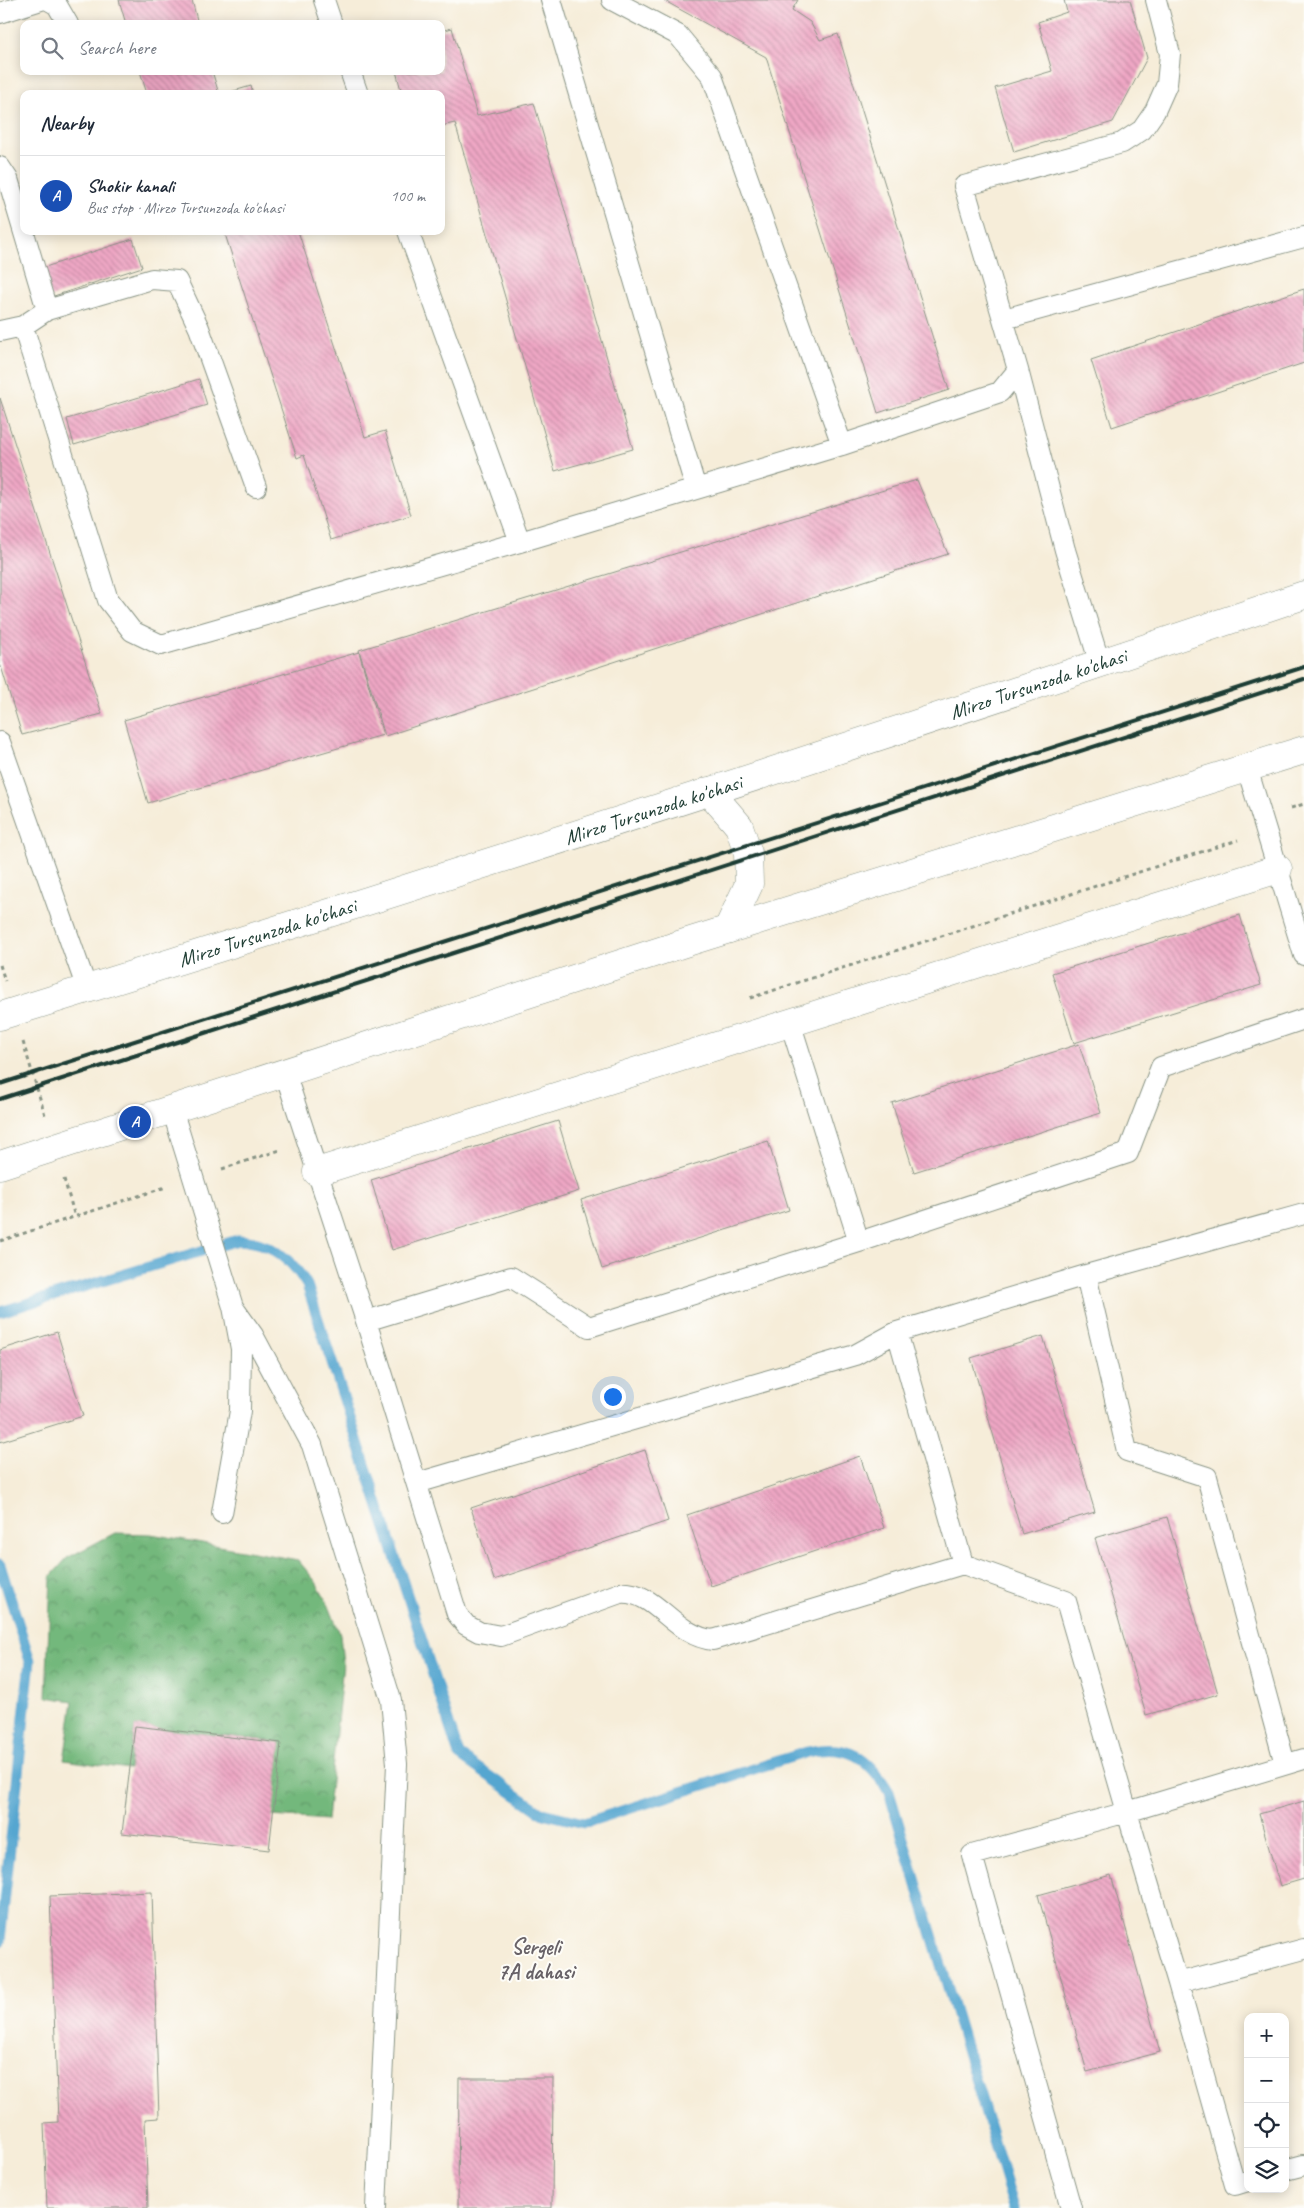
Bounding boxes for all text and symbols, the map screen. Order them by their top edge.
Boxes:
search box [20,20,445,75]
icon: search [38,34,66,62]
text: Search here [78,36,155,60]
text: Nearby [40,110,93,136]
text: Shokir kanali [87,174,174,198]
text: A [52,186,60,206]
text: 100 m [391,186,425,206]
text: Bus stop · Mirzo Tursunzoda ko'chasi [87,198,284,218]
street label: Mirzo Tursunzoda ko'chasi [946,642,1133,725]
street label: Mirzo Tursunzoda ko'chasi [561,768,748,850]
street label: Mirzo Tursunzoda ko'chasi [175,892,362,973]
pin: A [119,1103,151,1141]
your location [600,1384,626,1410]
district label: Sergeli 7A dahasi [498,1933,577,1986]
map controls [1244,2013,1289,2193]
button: + [1244,2013,1289,2058]
button: − [1244,2058,1289,2103]
button: locate [1244,2103,1289,2148]
button: layers [1244,2148,1289,2193]

